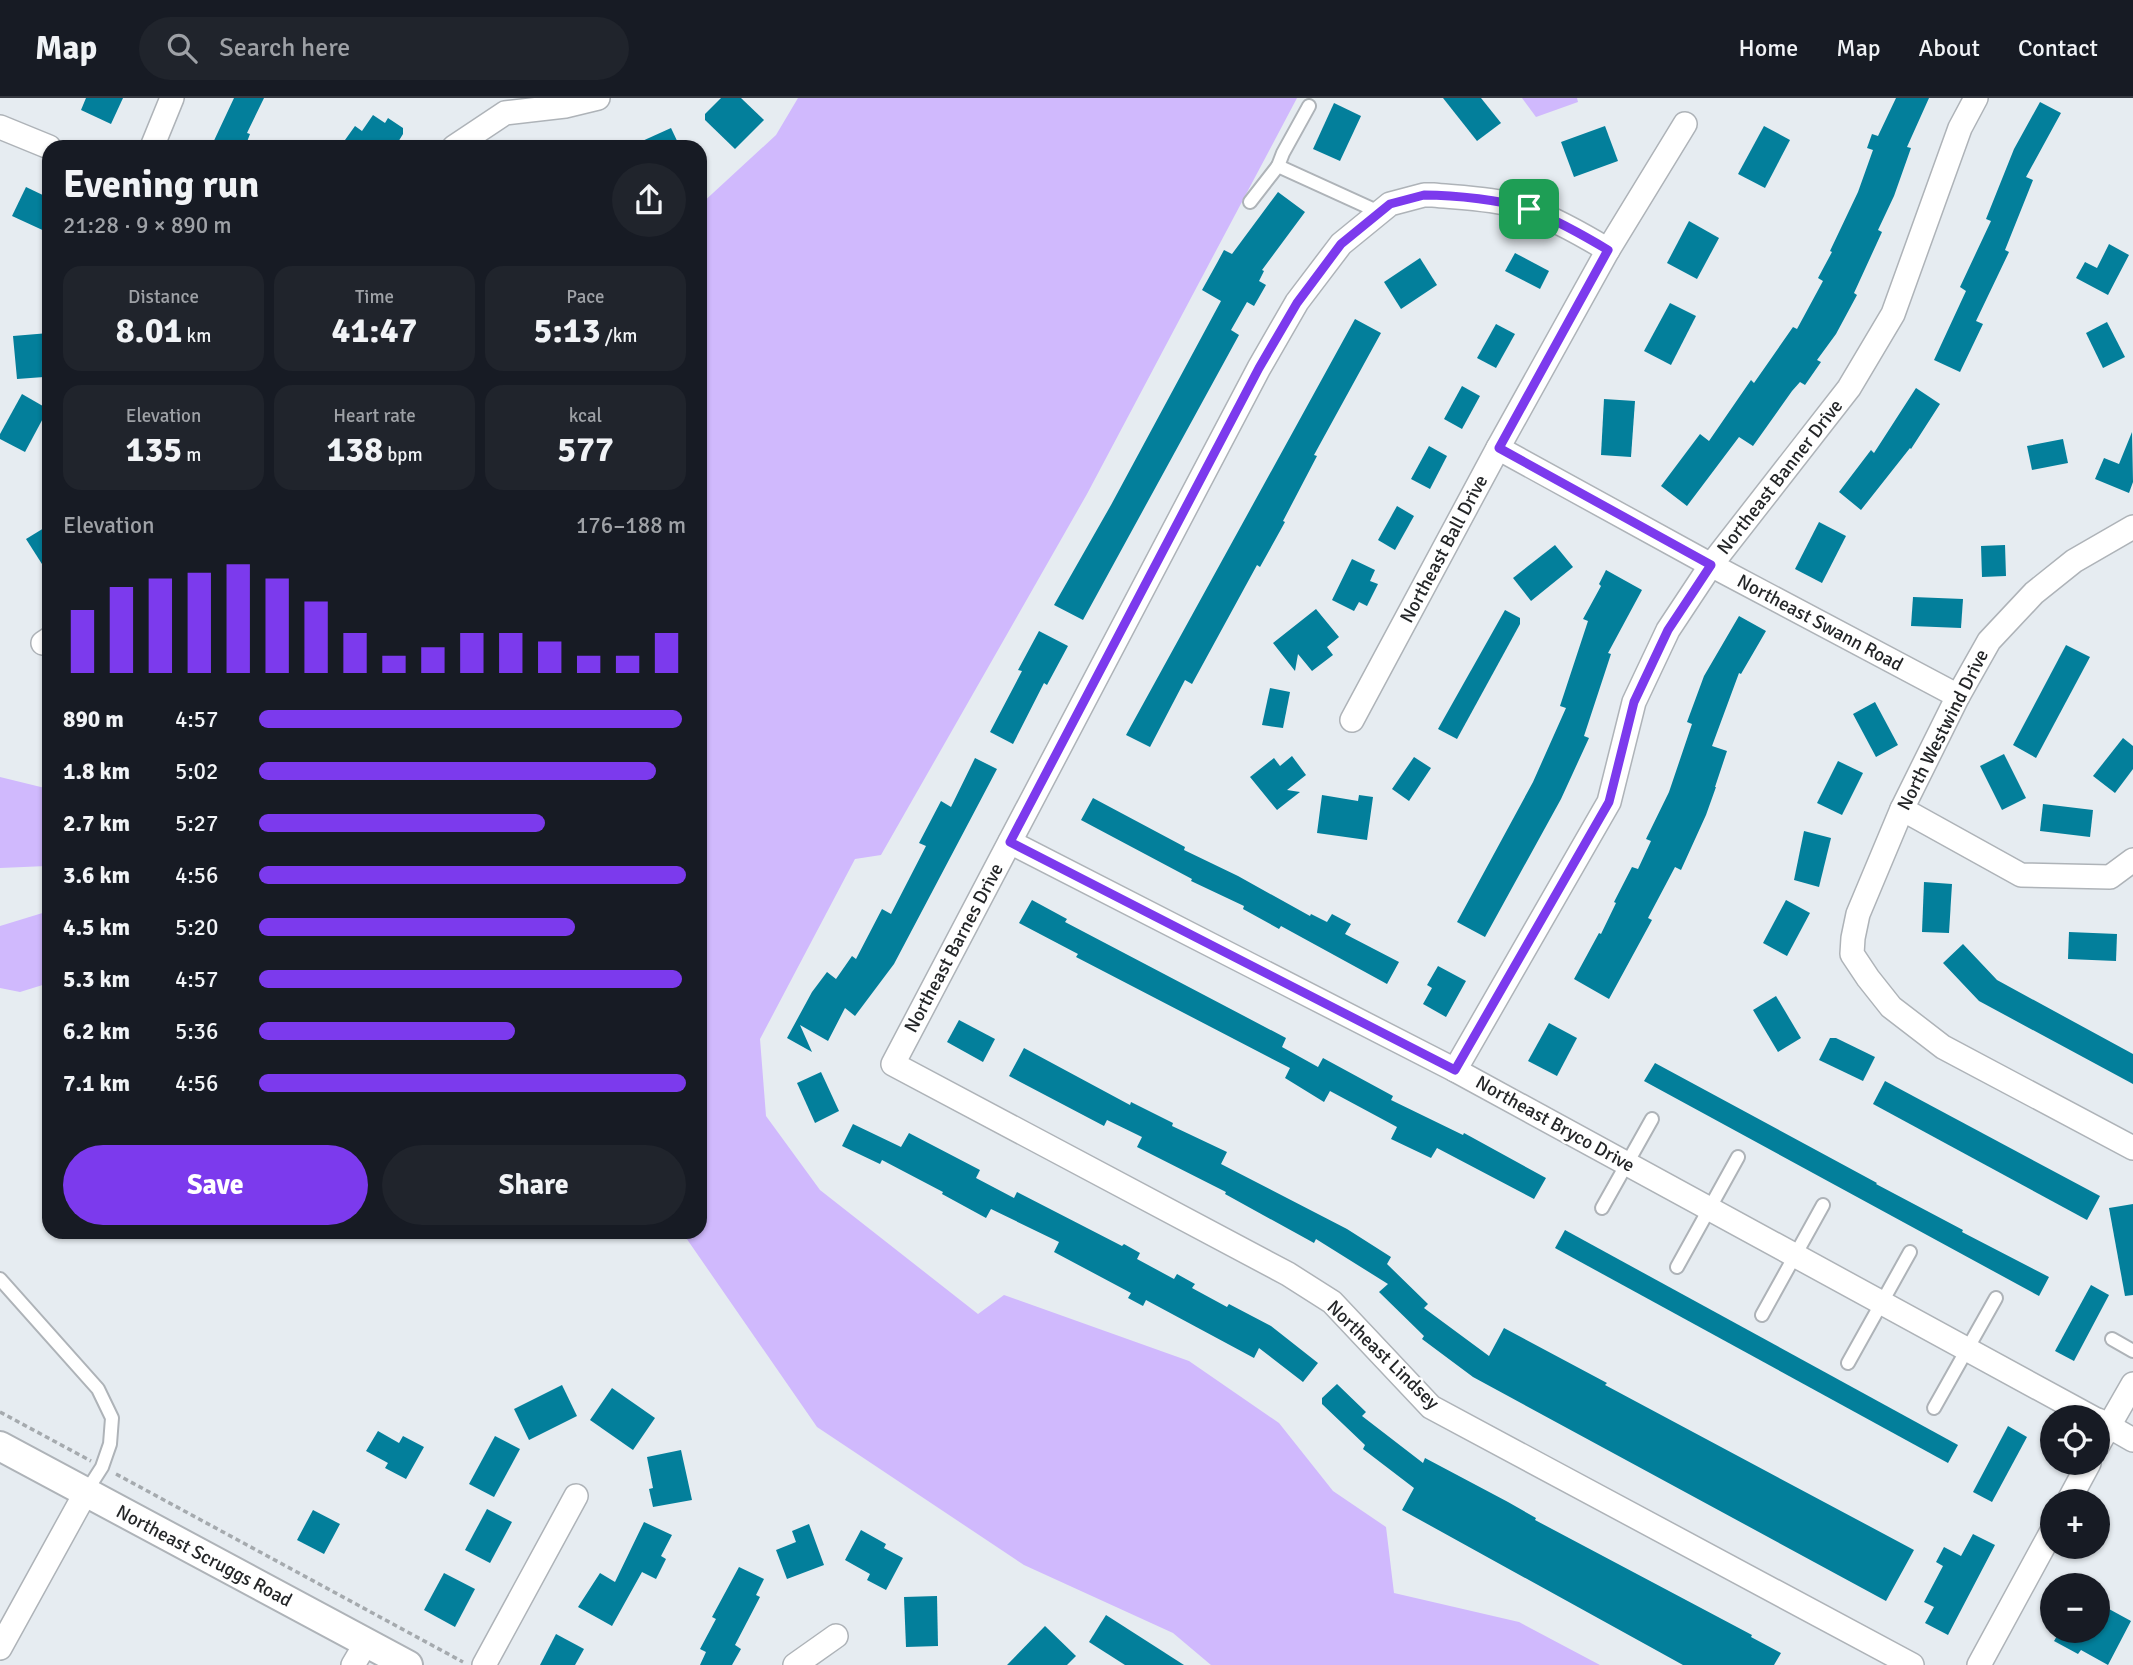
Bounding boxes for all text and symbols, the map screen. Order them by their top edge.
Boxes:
search box [139,17,629,80]
text: Map [35,28,97,69]
icon: search [163,29,201,67]
text: Search here [219,32,350,64]
text: Home [1738,33,1798,63]
text: Map [1836,33,1881,63]
text: About [1919,33,1980,63]
text: Contact [2018,33,2098,63]
text: Evening run [63,161,259,208]
button: share [612,163,686,237]
pin [1499,179,1559,239]
icon: arrive [1510,190,1548,228]
text: 21:28 · 9 × 890 m [63,211,232,240]
text: Distance [128,285,199,309]
text: Time [355,285,394,309]
text: Pace [566,285,605,309]
text: 8.01 [116,309,182,352]
text: 41:47 [332,309,417,352]
text: 5:13 [534,309,601,352]
text: km [182,324,211,348]
text: /km [601,324,637,348]
street label: Northeast Banner Drive [1712,395,1848,559]
text: Elevation [126,404,201,428]
text: Heart rate [333,404,416,428]
text: kcal [569,404,602,428]
text: 135 [125,428,182,471]
text: 138 [326,428,383,471]
text: 577 [557,428,614,471]
text: m [182,443,202,467]
text: bpm [383,443,423,467]
street label: Northeast Ball Drive [1395,471,1493,627]
text: Elevation [63,511,155,540]
text: 176–188 m [576,511,686,540]
street label: Northeast Swann Road [1733,569,1907,677]
street label: North Westwind Drive [1892,645,1994,815]
text: 890 m [63,705,124,734]
text: 4:57 [175,705,218,734]
text: 1.8 km [63,757,130,786]
text: 5:02 [175,757,218,786]
text: 2.7 km [63,809,130,838]
text: 5:27 [175,809,218,838]
street label: Northeast Barnes Drive [899,859,1009,1037]
text: 3.6 km [63,861,130,890]
text: 4:56 [175,861,218,890]
text: 4.5 km [63,913,130,942]
text: 5:20 [175,913,218,942]
text: 5.3 km [63,965,130,994]
text: 4:57 [175,965,218,994]
text: 6.2 km [63,1017,130,1046]
text: 5:36 [175,1017,218,1046]
text: 7.1 km [63,1069,130,1098]
text: 4:56 [175,1069,218,1098]
street label: Northeast Bryco Drive [1471,1070,1639,1178]
button: Save [63,1145,368,1225]
button: Share [382,1145,686,1225]
street label: Northeast Lindsey [1322,1295,1444,1415]
map controls [2040,1405,2110,1643]
button: locate [2040,1405,2110,1475]
button: + [2040,1489,2110,1559]
street label: Northeast Scruggs Road [112,1499,296,1613]
button: − [2040,1573,2110,1643]

